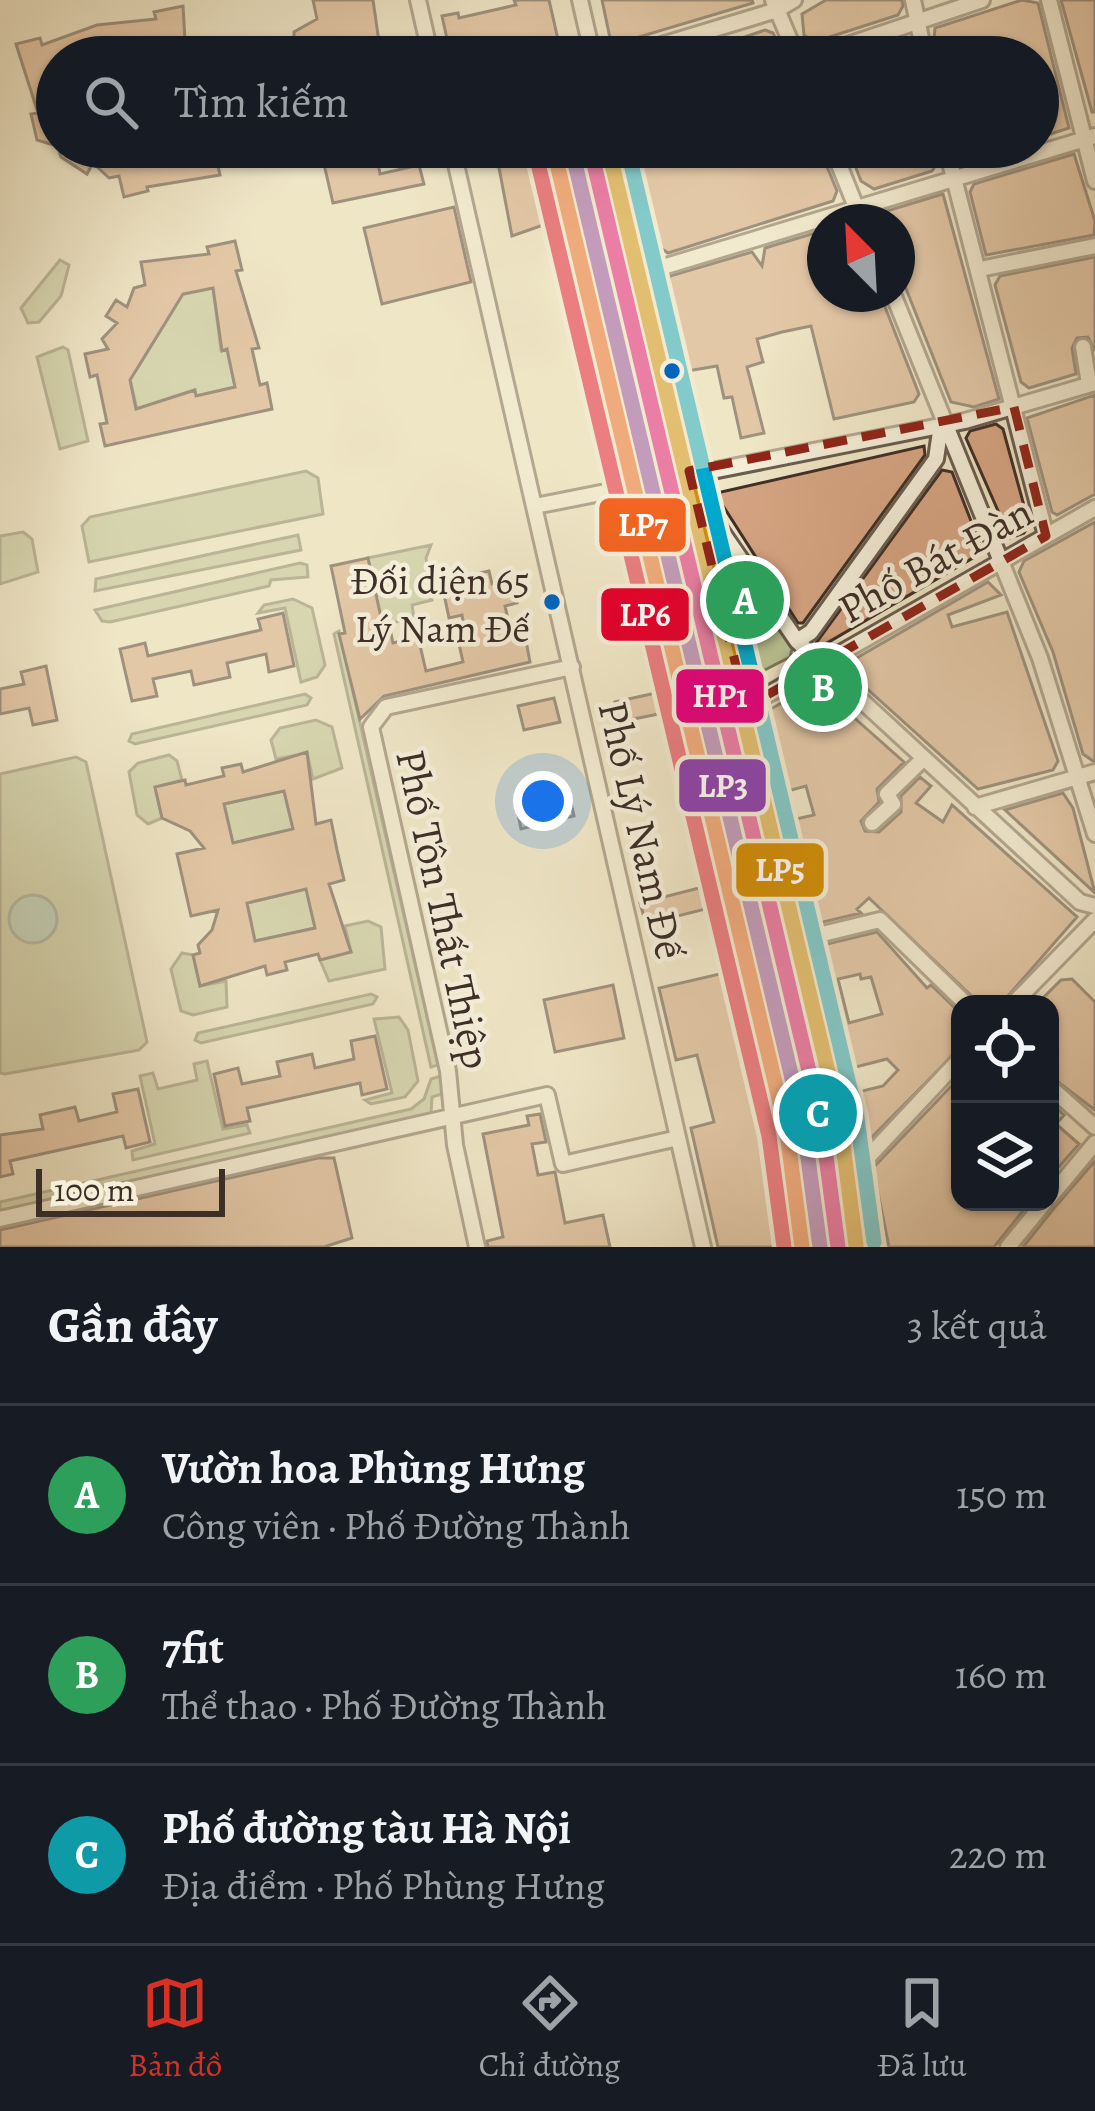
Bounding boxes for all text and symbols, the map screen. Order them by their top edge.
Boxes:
search box [36,36,1059,168]
icon: search [78,69,144,135]
text: Tìm kiếm [174,71,349,133]
north arrow [807,204,915,312]
unlabelled marker [661,360,683,382]
street label: Phố Bát Đàn [828,483,1042,637]
line badge: LP7 [597,496,688,554]
text: LP7 [618,502,669,547]
place label: Đối diện 65 Lý Nam Đế [351,554,530,655]
pin: A [706,555,784,645]
line badge: LP6 [599,586,691,643]
marker: Đối diện 65 Lý Nam Đế [541,591,563,613]
text: LP6 [619,592,671,637]
pin: B [784,642,862,732]
line badge: HP1 [674,667,766,725]
text: HP1 [692,673,748,718]
street label: Phố Lý Nam Đế [585,695,699,965]
street label: Phố Tôn Thất Thiệp [382,744,506,1074]
line badge: LP3 [677,757,768,814]
text: LP3 [698,763,748,808]
your location [513,771,573,831]
line badge: LP5 [734,841,826,899]
text: LP5 [755,847,805,892]
map controls [951,995,1059,1211]
button: locate [951,995,1059,1103]
pin: C [779,1068,857,1158]
button: layers [951,1103,1059,1211]
scale bar [36,1163,225,1216]
text: 100 m [54,1167,134,1212]
text: Gần đây [48,1290,218,1360]
text: 3 kết quả [907,1299,1047,1352]
text: Vườn hoa Phùng Hưng [162,1437,585,1499]
text: A [75,1468,99,1521]
text: 150 m [956,1468,1047,1521]
text: Công viên · Phố Đường Thành [162,1499,631,1552]
text: 7fit [162,1617,224,1679]
text: B [75,1648,99,1701]
text: 160 m [955,1648,1047,1701]
text: Thể thao · Phố Đường Thành [162,1679,607,1732]
text: Phố đường tàu Hà Nội [162,1797,571,1859]
text: C [75,1828,99,1881]
text: 220 m [949,1828,1047,1881]
text: Địa điểm · Phố Phùng Hưng [162,1859,605,1912]
tab: Bản đồ [128,1970,222,2087]
tab: Chỉ đường [479,1970,621,2087]
tab: Đã lưu [877,1970,967,2087]

